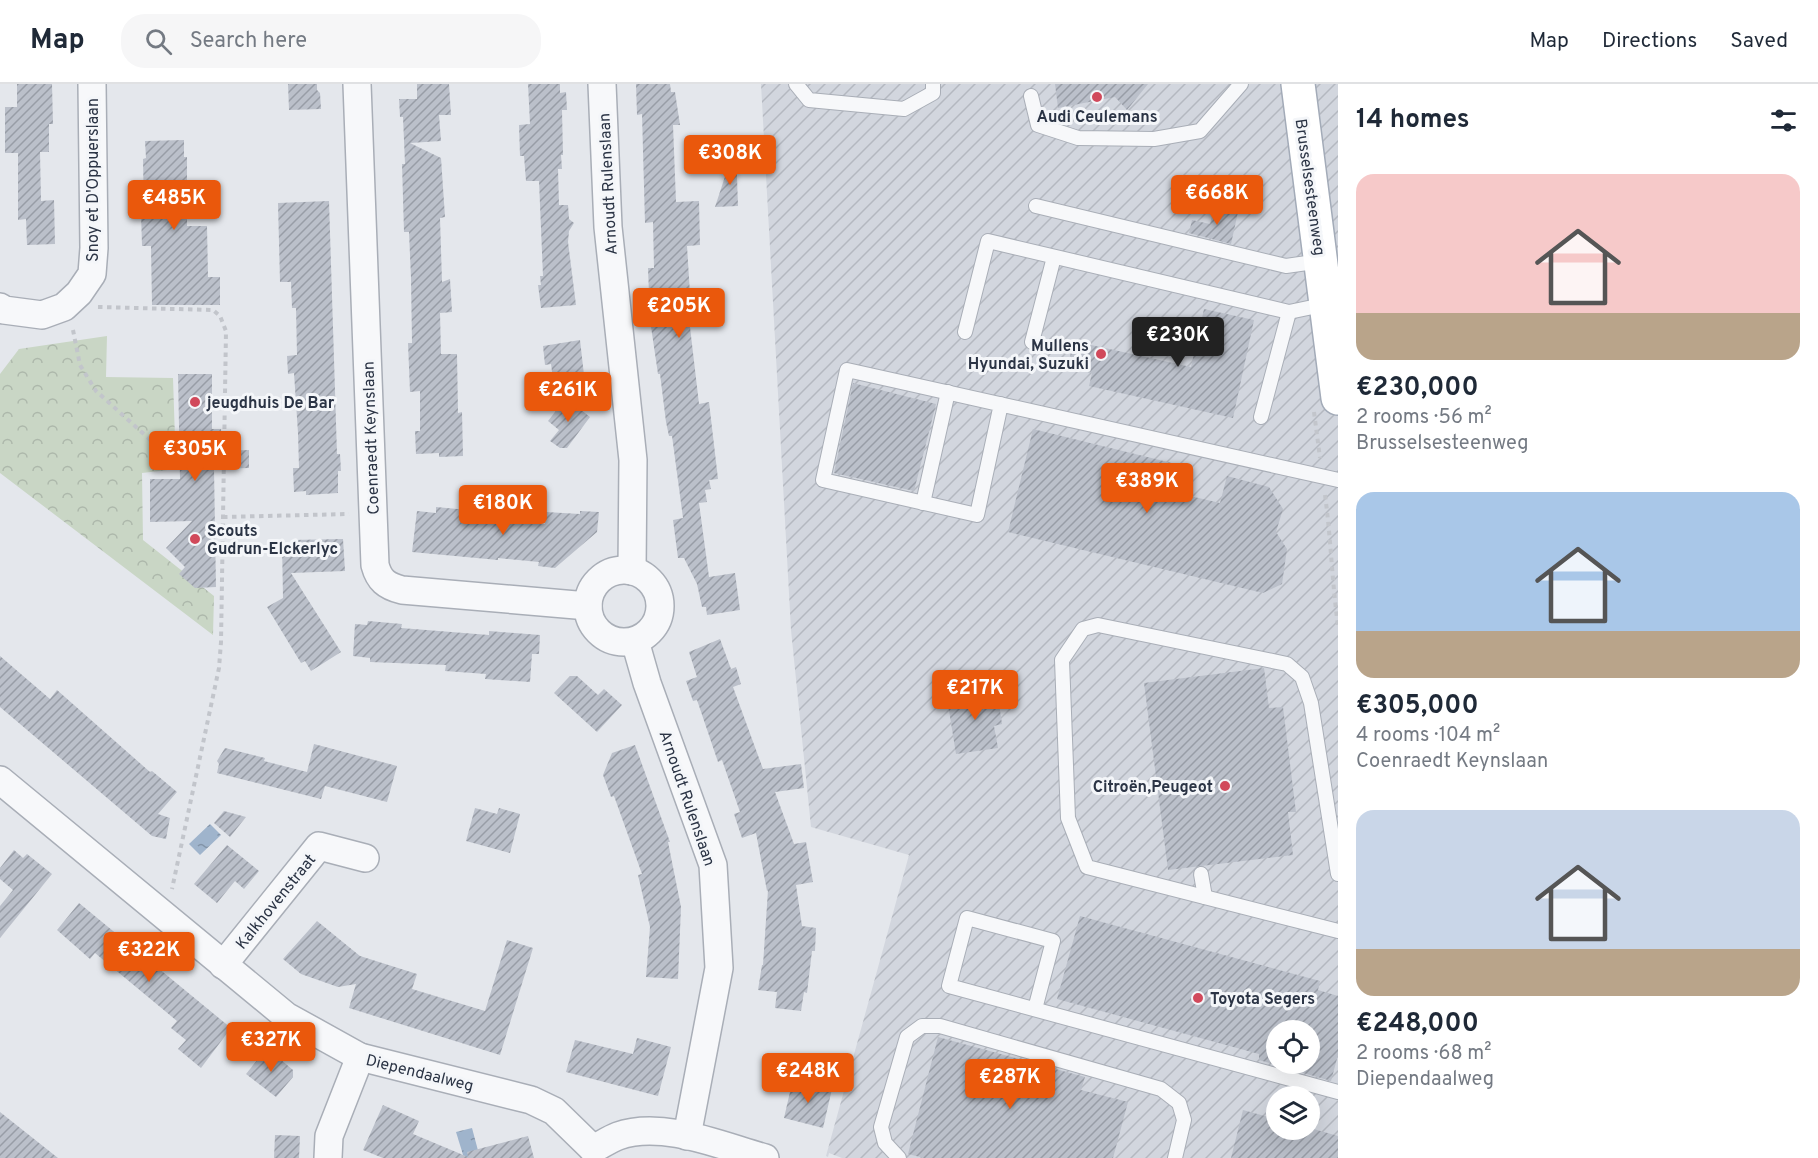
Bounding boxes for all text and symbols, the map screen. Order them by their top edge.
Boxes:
search box [121,14,541,68]
text: Map [30,23,85,59]
icon: search [142,25,175,58]
text: Search here [190,28,307,55]
text: Map [1529,28,1569,55]
text: Directions [1602,28,1697,55]
text: Saved [1730,28,1788,55]
marker: Audi Ceulemans [1090,90,1104,104]
street label: Snoy et D'Oppuerslaan [84,98,104,262]
text: 14 homes [1356,104,1470,137]
icon: filters [1767,104,1800,137]
place label: Audi Ceulemans [1036,108,1158,128]
street label: Arnoudt Rulenslaan [595,112,623,255]
street label: Brusselsesteenweg [1290,118,1329,257]
pin: €308K [688,135,772,186]
text: €308K [698,141,762,167]
pin: €668K [1175,175,1259,226]
pin: €485K [132,180,216,231]
text: €668K [1185,181,1249,207]
text: €485K [142,186,206,212]
icon: home [1524,213,1632,321]
pin: €205K [637,288,721,339]
text: €205K [647,294,711,320]
pin: €230K [1136,317,1220,368]
text: €230K [1146,323,1210,349]
place label: Mullens Hyundai, Suzuki [968,337,1089,375]
marker: Mullens Hyundai, Suzuki [1094,347,1108,361]
street label: Coenraedt Keynslaan [359,361,385,515]
pin: €261K [526,372,610,423]
text: €230,000 [1356,372,1479,405]
text: €261K [538,378,598,404]
place label: jeugdhuis De Bar [206,394,335,414]
marker: jeugdhuis De Bar [188,395,202,409]
text: 2 rooms · 56 m² [1356,405,1492,431]
pin: €305K [153,431,237,482]
text: Brusselsesteenweg [1356,431,1528,457]
text: €305K [163,437,227,463]
pin: €389K [1105,463,1189,514]
text: €389K [1115,469,1179,495]
pin: €180K [461,485,545,536]
text: €180K [473,491,533,517]
place label: Scouts Gudrun-Elckerlyc [207,522,338,560]
icon: home [1524,531,1632,639]
marker: Scouts Gudrun-Elckerlyc [188,532,202,546]
pin: €217K [933,670,1017,721]
text: €217K [946,676,1004,702]
text: €305,000 [1356,690,1479,723]
text: 4 rooms · 104 m² [1356,723,1500,749]
street label: Arnoudt Rulenslaan [654,728,719,869]
text: Coenraedt Keynslaan [1356,749,1548,775]
place label: Citroën,Peugeot [1093,778,1213,798]
marker: Citroën,Peugeot [1218,779,1232,793]
icon: home [1524,849,1632,957]
street label: Kalkhovenstraat [232,851,321,954]
pin: €322K [107,932,191,983]
text: €322K [118,938,180,964]
place label: Toyota Segers [1210,990,1315,1010]
marker: Toyota Segers [1191,991,1205,1005]
text: €248,000 [1356,1008,1479,1041]
map controls [1266,1020,1320,1140]
button: locate [1266,1020,1320,1074]
pin: €327K [229,1022,313,1073]
text: €327K [240,1028,302,1054]
text: 2 rooms · 68 m² [1356,1041,1492,1067]
street label: Diependaalweg [364,1051,475,1097]
pin: €248K [766,1053,850,1104]
text: €248K [776,1059,840,1085]
pin: €287K [968,1059,1052,1110]
text: €287K [979,1065,1041,1091]
text: Diependaalweg [1356,1067,1494,1093]
button: layers [1266,1086,1320,1140]

